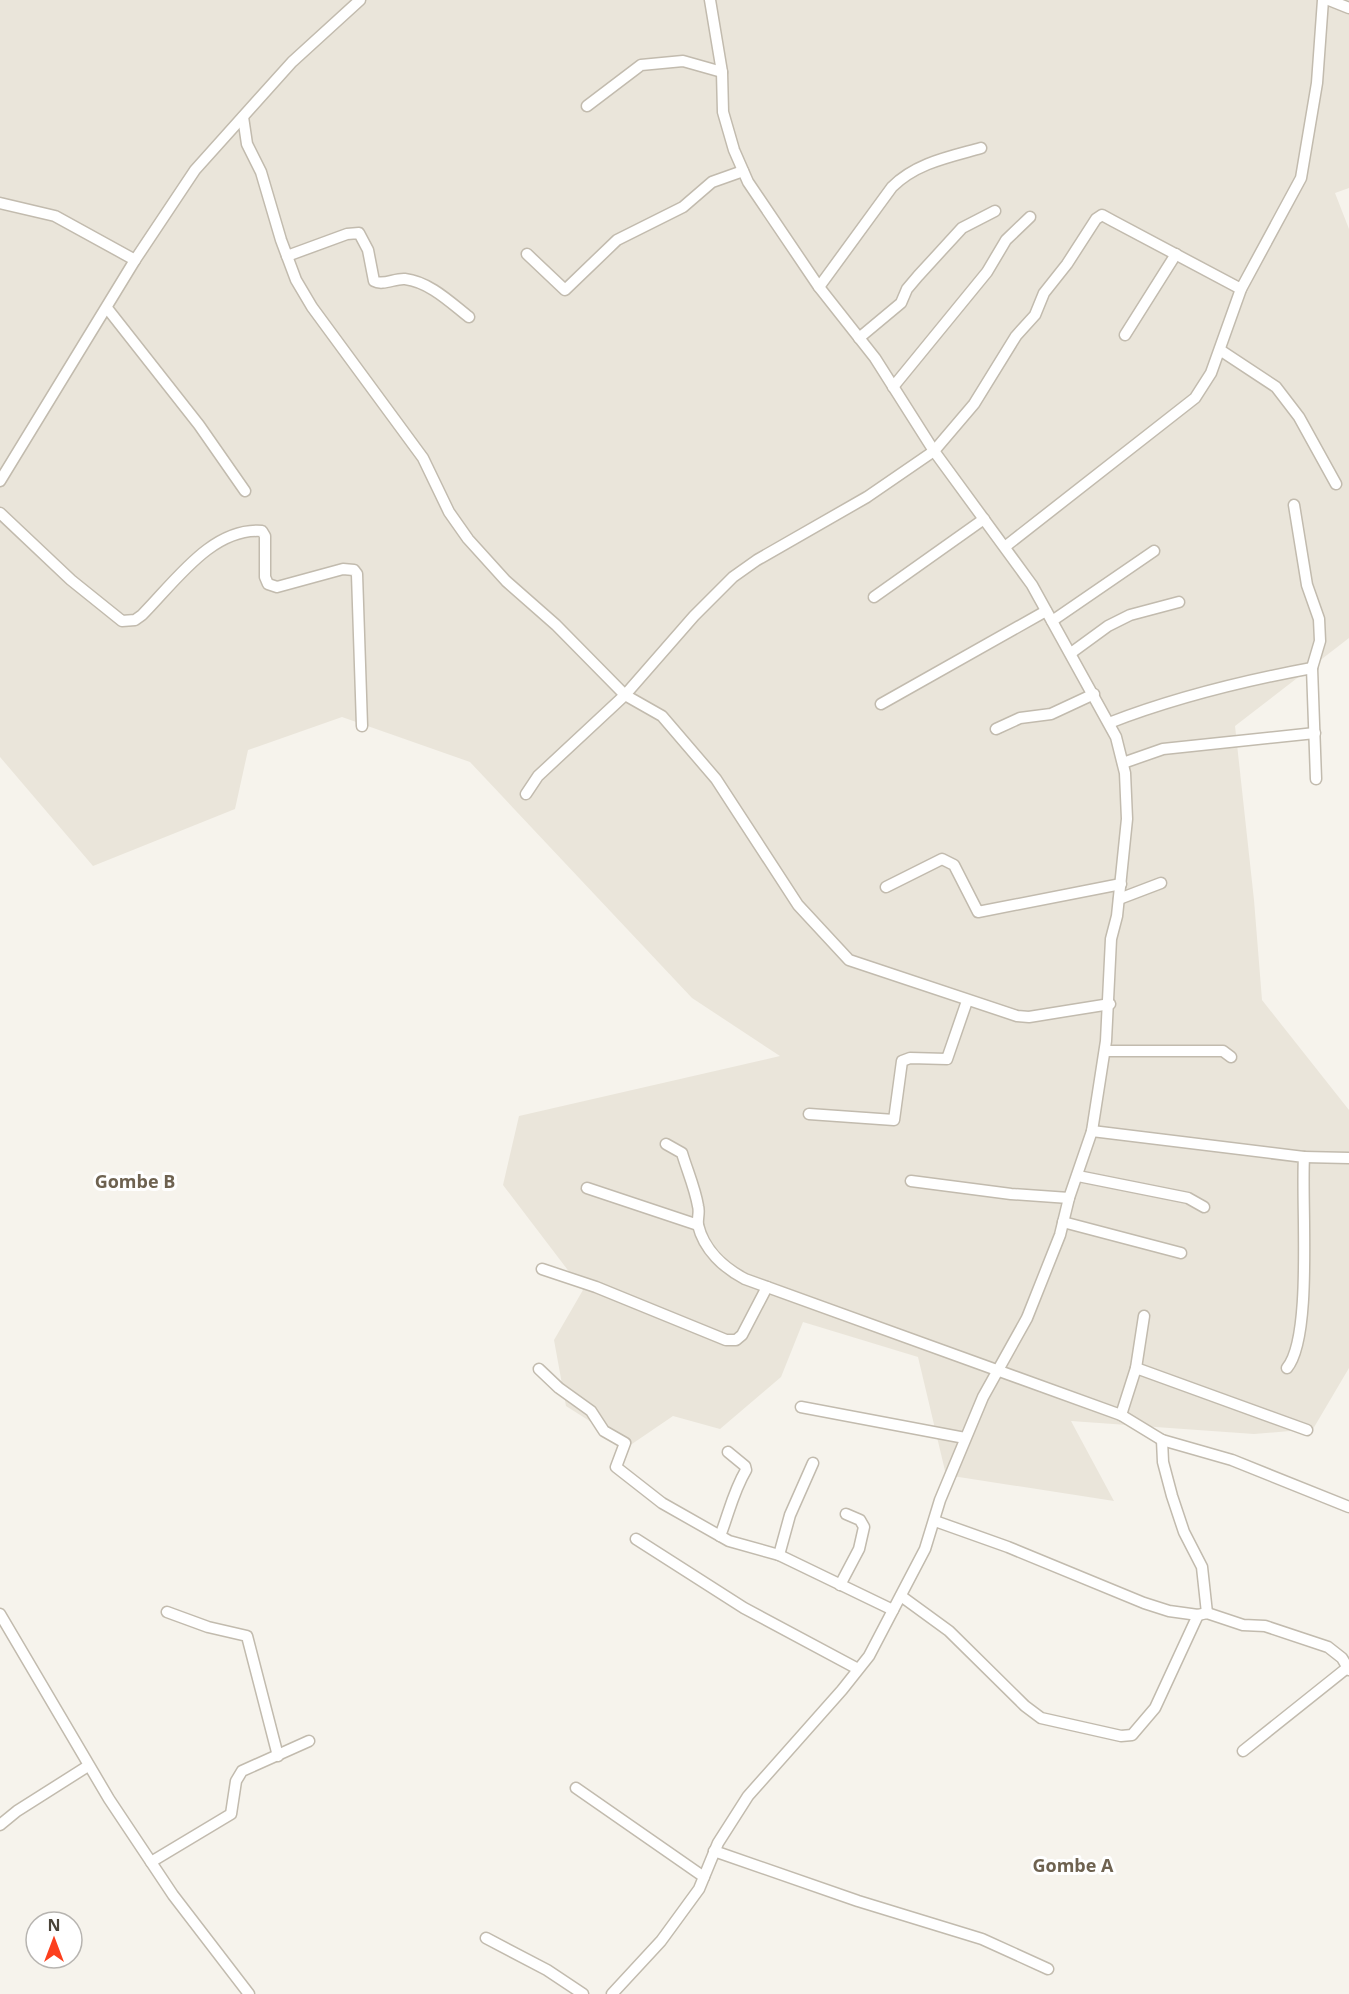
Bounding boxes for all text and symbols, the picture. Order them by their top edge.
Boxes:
district label: Gombe B [95,1169,175,1193]
district label: Gombe A [1033,1853,1114,1877]
north arrow [24,1910,84,1970]
text: N [47,1914,61,1936]

